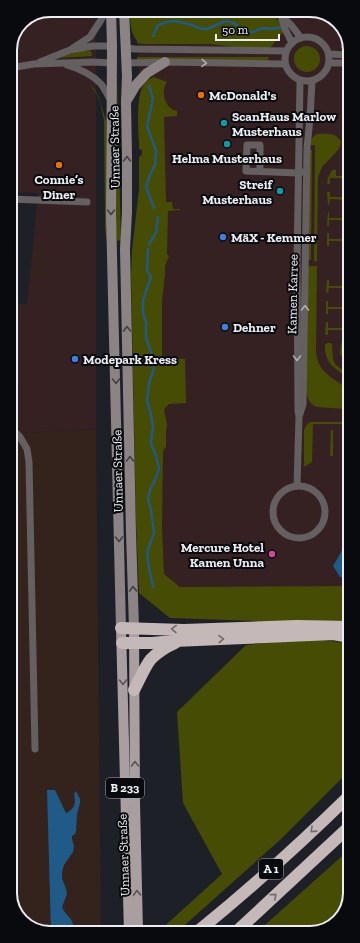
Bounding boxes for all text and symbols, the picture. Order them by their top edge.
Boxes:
scale bar [216,16,279,42]
text: 50 m [222,23,249,37]
one-way arrow [201,59,207,67]
place label: McDonald's [209,88,276,103]
marker: McDonald's [196,90,206,100]
street label: Unnaer Straße [106,106,123,188]
place label: ScanHaus Marlow Musterhaus [232,109,336,139]
marker: ScanHaus Marlow Musterhaus [219,118,229,128]
marker: Helma Musterhaus [222,139,232,149]
place label: Helma Musterhaus [172,151,282,166]
one-way arrow [123,156,131,162]
marker: Connie’s Diner [54,160,64,170]
place label: Connie’s Diner [34,172,84,202]
place label: Streif Musterhaus [202,177,274,207]
marker: Streif Musterhaus [275,186,285,196]
one-way arrow [107,209,115,215]
place label: MäX - Kemmer [231,230,317,245]
marker: MäX - Kemmer [218,232,228,242]
street label: Kamen Karree [284,254,301,334]
one-way arrow [301,305,309,311]
place label: Dehner [233,320,276,335]
marker: Dehner [220,322,230,332]
one-way arrow [123,326,131,332]
place label: Modepark Kress [83,352,177,367]
marker: Modepark Kress [70,354,80,364]
one-way arrow [293,355,301,361]
one-way arrow [111,378,120,384]
street label: Unnaer Straße [109,430,126,512]
one-way arrow [126,456,134,462]
one-way arrow [115,536,123,542]
place label: Mercure Hotel Kamen Unna [181,540,264,570]
marker: Mercure Hotel Kamen Unna [267,549,277,559]
one-way arrow [129,586,137,592]
one-way arrow [171,625,177,634]
one-way arrow [218,635,224,643]
one-way arrow [119,679,127,685]
one-way arrow [131,761,139,767]
road number: B 233 [106,778,144,798]
street label: Unnaer Straße [115,813,132,897]
one-way arrow [310,825,318,833]
road number: A 1 [259,859,283,879]
one-way arrow [133,890,142,896]
one-way arrow [269,893,277,901]

